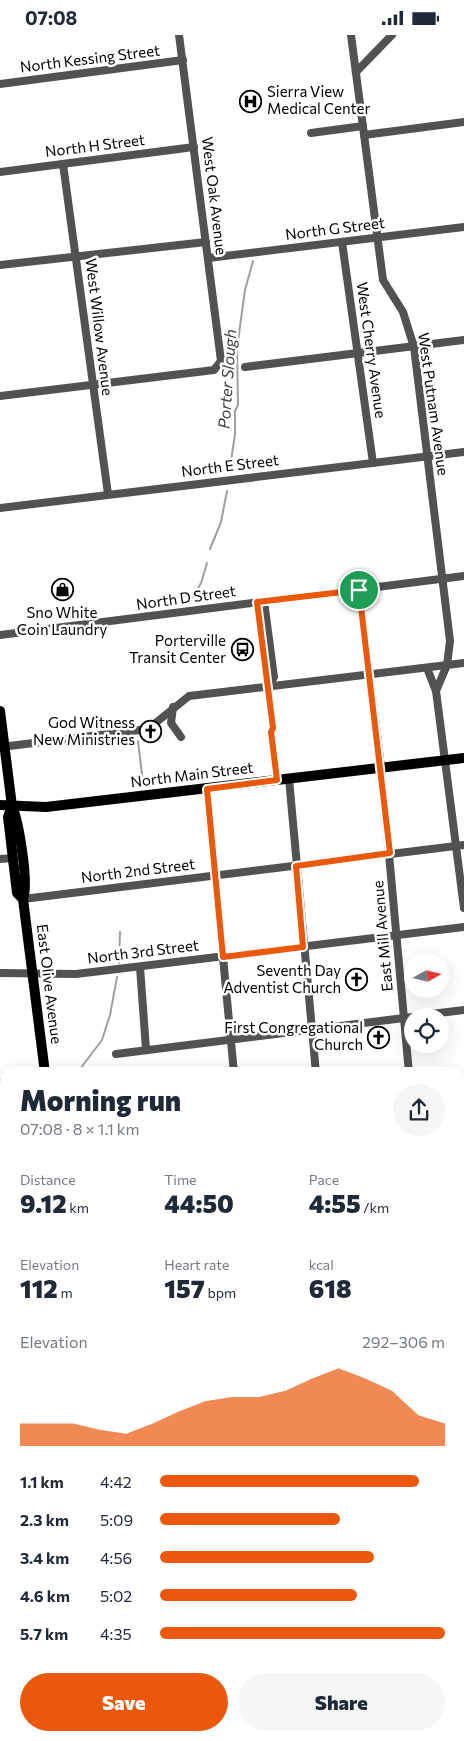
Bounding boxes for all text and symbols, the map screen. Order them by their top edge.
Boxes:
text: 07:08 [25,6,77,29]
street label: North Kessing Street [19,40,161,76]
place label: Sierra View Medical Center [267,82,370,117]
hospital icon: Sierra View Medical Center [239,89,263,113]
street label: North H Street [44,130,146,160]
street label: West Oak Avenue [199,136,231,256]
street label: North G Street [284,213,386,243]
street label: West Willow Avenue [83,257,117,397]
street label: West Cherry Avenue [354,281,390,419]
water label: Porter Slough [214,329,239,429]
street label: West Putnam Avenue [415,331,453,477]
street label: North E Street [180,450,280,480]
pin [338,569,380,611]
icon: arrive [345,576,373,604]
shop icon: Sno White Coin Laundry [50,578,74,602]
street label: North D Street [135,581,237,613]
place label: Sno White Coin Laundry [17,603,107,638]
place label: Porterville Transit Center [129,631,226,666]
bus stop icon: Porterville Transit Center [230,638,254,662]
place label: God Witness New Ministries [33,713,135,748]
church icon: God Witness New Ministries [139,720,163,744]
street label: North Main Street [129,758,254,790]
street label: North 2nd Street [80,854,196,886]
street label: East Mill Avenue [368,880,396,992]
street label: East Olive Avenue [34,923,66,1045]
street label: North 3rd Street [86,935,200,967]
north arrow [404,953,449,997]
map controls [404,953,449,1053]
place label: Seventh Day Adventist Church [224,961,341,996]
church icon: Seventh Day Adventist Church [345,968,369,992]
button: locate [404,1008,449,1053]
place label: First Congregational Church [224,1018,363,1053]
church icon: First Congregational Church [367,1025,391,1049]
text: Morning run [20,1083,181,1117]
button: share [393,1084,445,1136]
text: 07:08 · 8 × 1.1 km [20,1119,139,1138]
text: Distance [20,1171,76,1188]
text: Time [164,1171,197,1188]
text: Pace [309,1171,339,1188]
text: 9.12 [20,1188,67,1218]
text: 44:50 [164,1188,234,1218]
text: 4:55 [309,1188,361,1218]
text: km [67,1199,89,1216]
text: /km [361,1199,389,1216]
text: Elevation [20,1256,79,1273]
text: Heart rate [164,1256,229,1273]
text: kcal [309,1256,334,1273]
text: 112 [20,1273,58,1303]
text: 157 [164,1273,205,1303]
text: 618 [309,1273,352,1303]
text: m [58,1284,73,1301]
text: bpm [205,1284,236,1301]
text: Elevation [20,1332,88,1351]
text: 292–306 m [362,1332,445,1351]
text: 1.1 km [20,1472,64,1491]
text: 4:42 [100,1472,132,1491]
text: 2.3 km [20,1510,69,1529]
text: 5:09 [100,1510,133,1529]
text: 3.4 km [20,1548,69,1567]
text: 4:56 [100,1548,132,1567]
text: 4.6 km [20,1586,70,1605]
text: 5:02 [100,1586,132,1605]
text: 5.7 km [20,1624,68,1643]
text: 4:35 [100,1624,132,1643]
button: Save [20,1673,228,1731]
button: Share [238,1673,445,1731]

